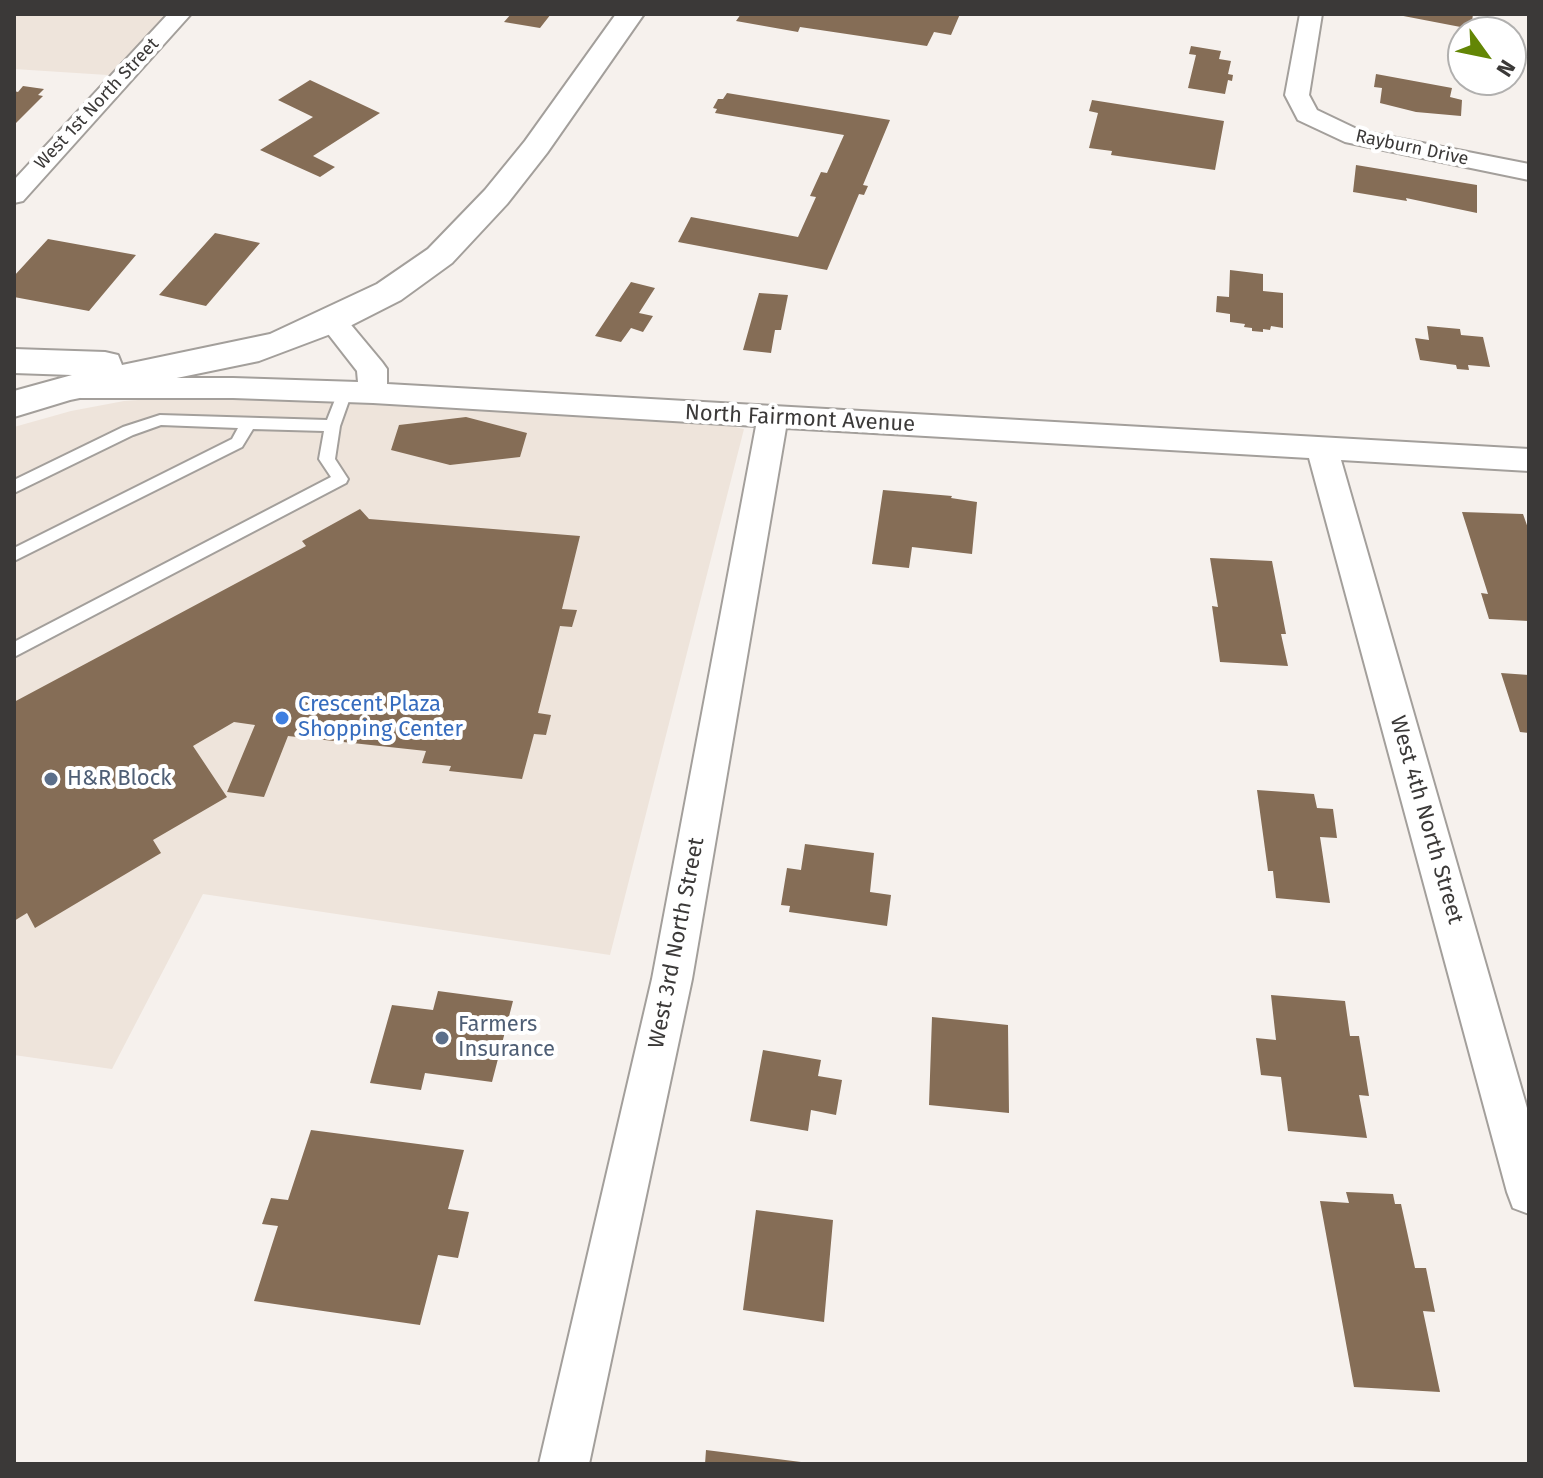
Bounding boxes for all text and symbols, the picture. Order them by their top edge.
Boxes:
north arrow [1447,16,1527,96]
street label: West 1st North Street [30,34,164,174]
text: N [1491,55,1521,82]
street label: Rayburn Drive [1354,126,1470,170]
street label: North Fairmont Avenue [684,400,916,438]
place label: Crescent Plaza Shopping Center [298,692,463,744]
marker: Crescent Plaza Shopping Center [273,709,291,727]
street label: West 4th North Street [1384,713,1468,927]
place label: H&R Block [67,766,171,792]
marker: H&R Block [42,770,60,788]
street label: West 3rd North Street [644,835,710,1051]
place label: Farmers Insurance [458,1012,555,1064]
marker: Farmers Insurance [433,1029,451,1047]

